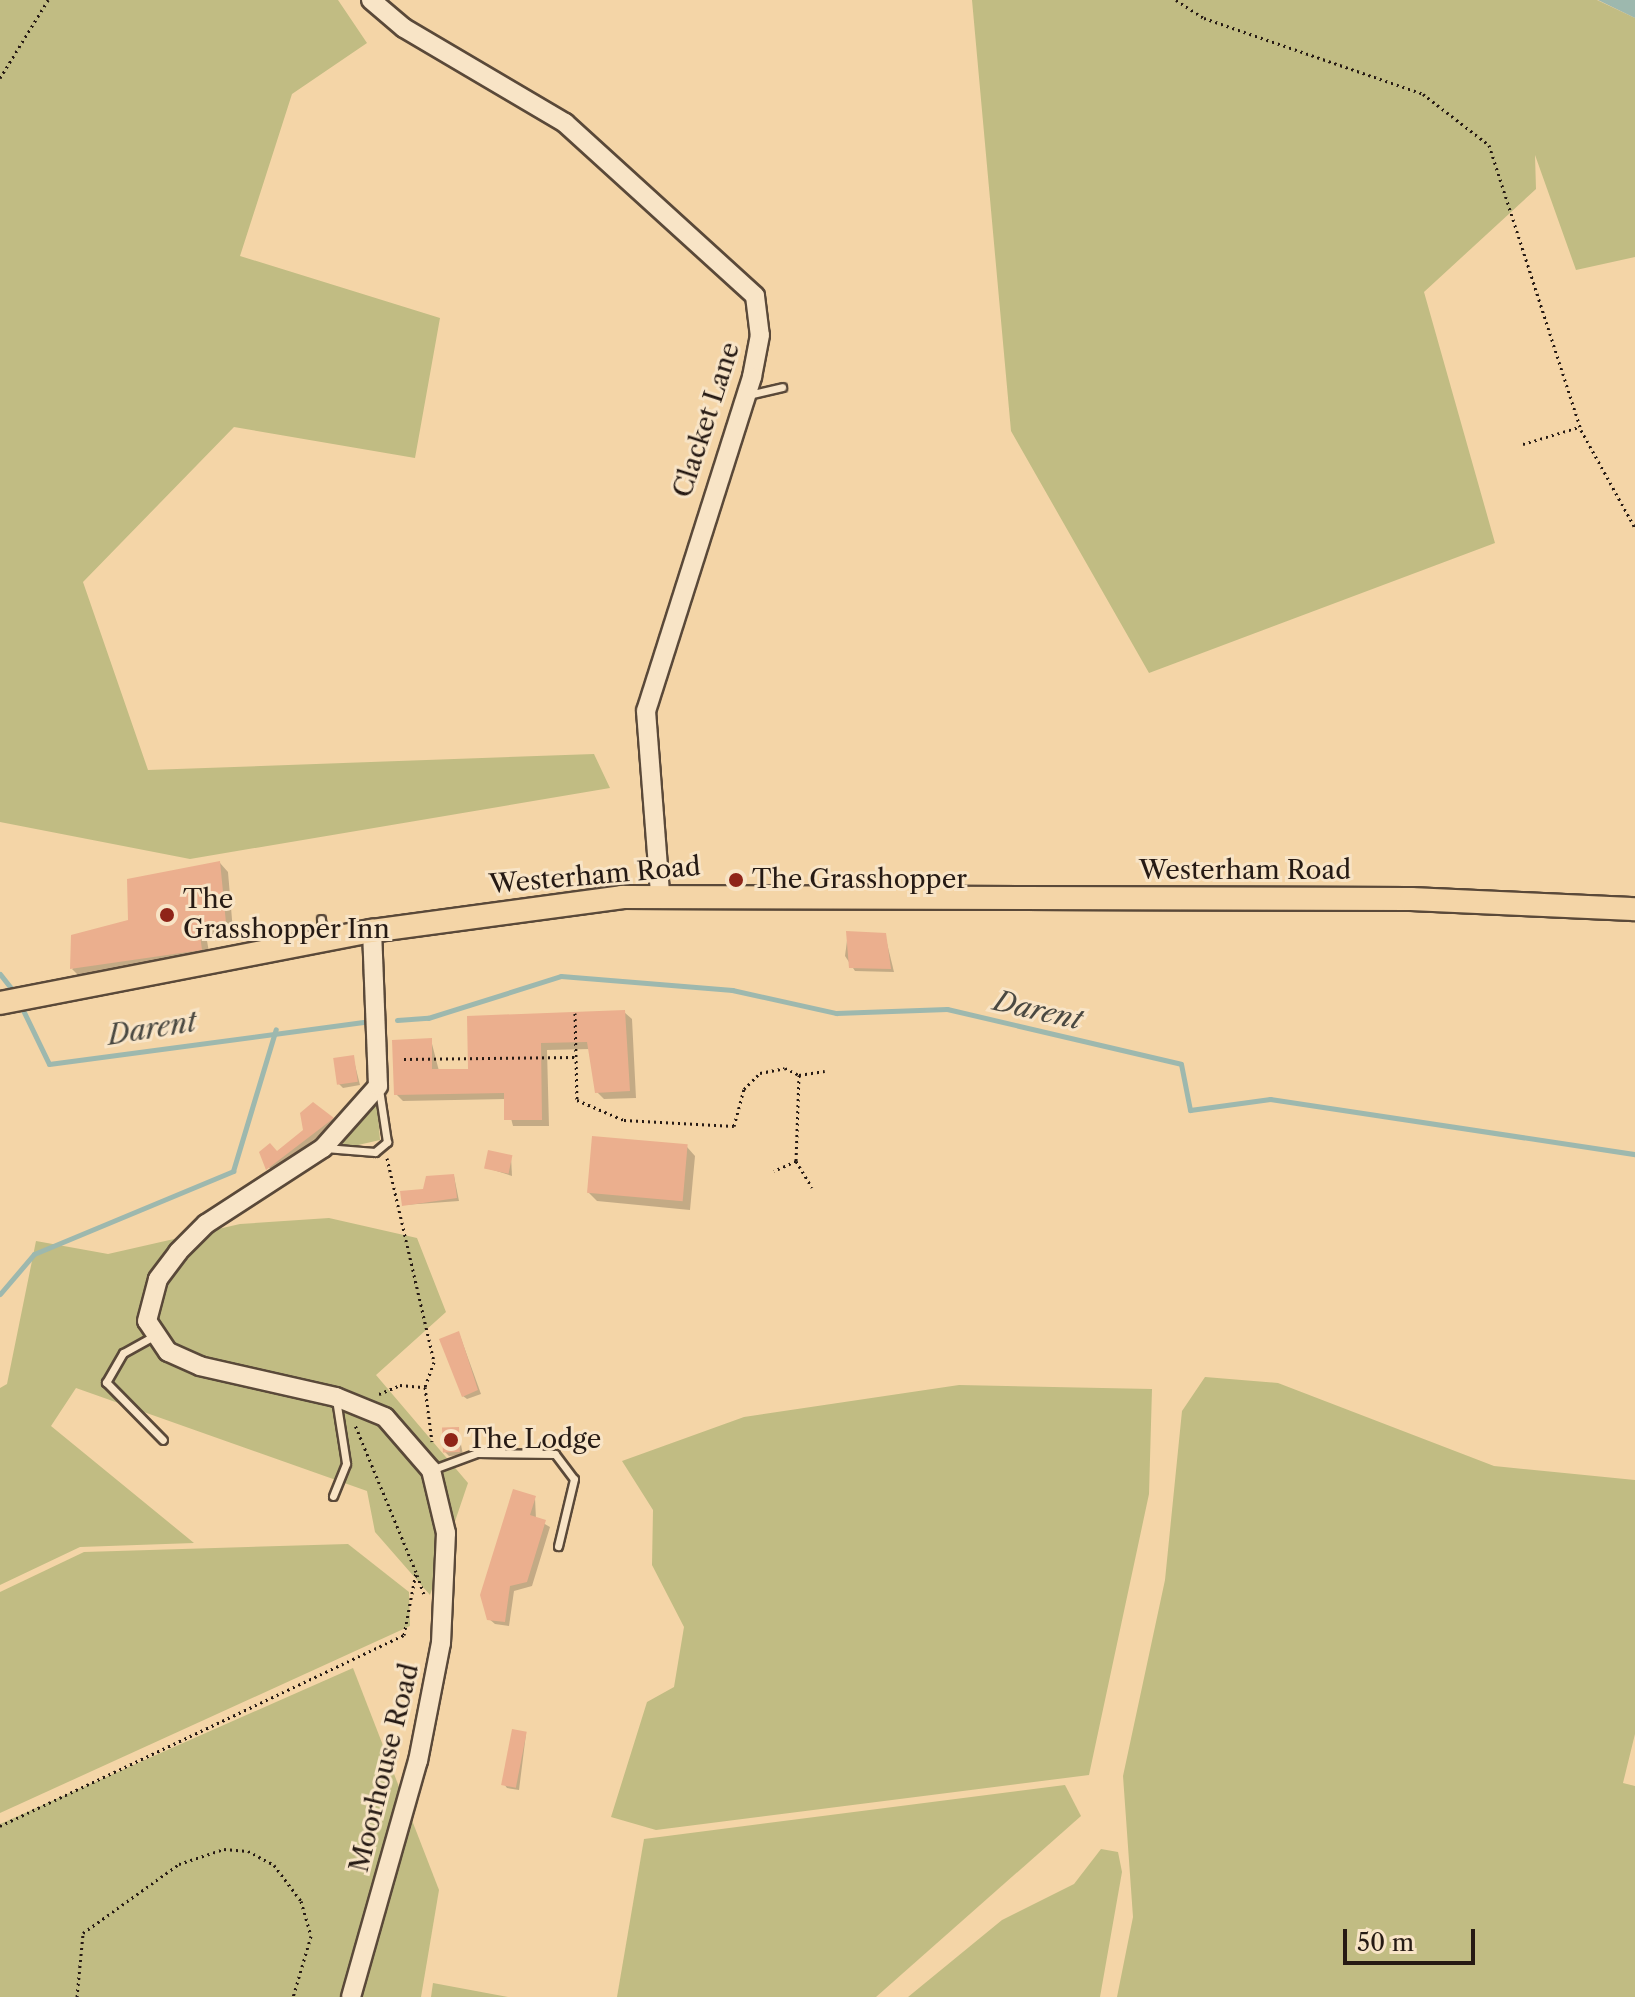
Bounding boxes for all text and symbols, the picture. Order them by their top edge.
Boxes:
street label: Clacket Lane [667,338,747,502]
street label: Westerham Road [488,851,702,901]
street label: Westerham Road [1139,855,1351,887]
place label: The Grasshopper [752,864,967,896]
marker: The Grasshopper [727,871,745,889]
place label: The Grasshopper Inn [183,884,390,946]
marker: The Grasshopper Inn [158,906,176,924]
water label: Darent [990,984,1086,1036]
water label: Darent [105,1004,199,1052]
place label: The Lodge [467,1424,601,1456]
marker: The Lodge [442,1431,460,1449]
street label: Moorhouse Road [344,1661,426,1875]
scale bar [1347,1913,1479,1963]
text: 50 m [1357,1928,1414,1957]

